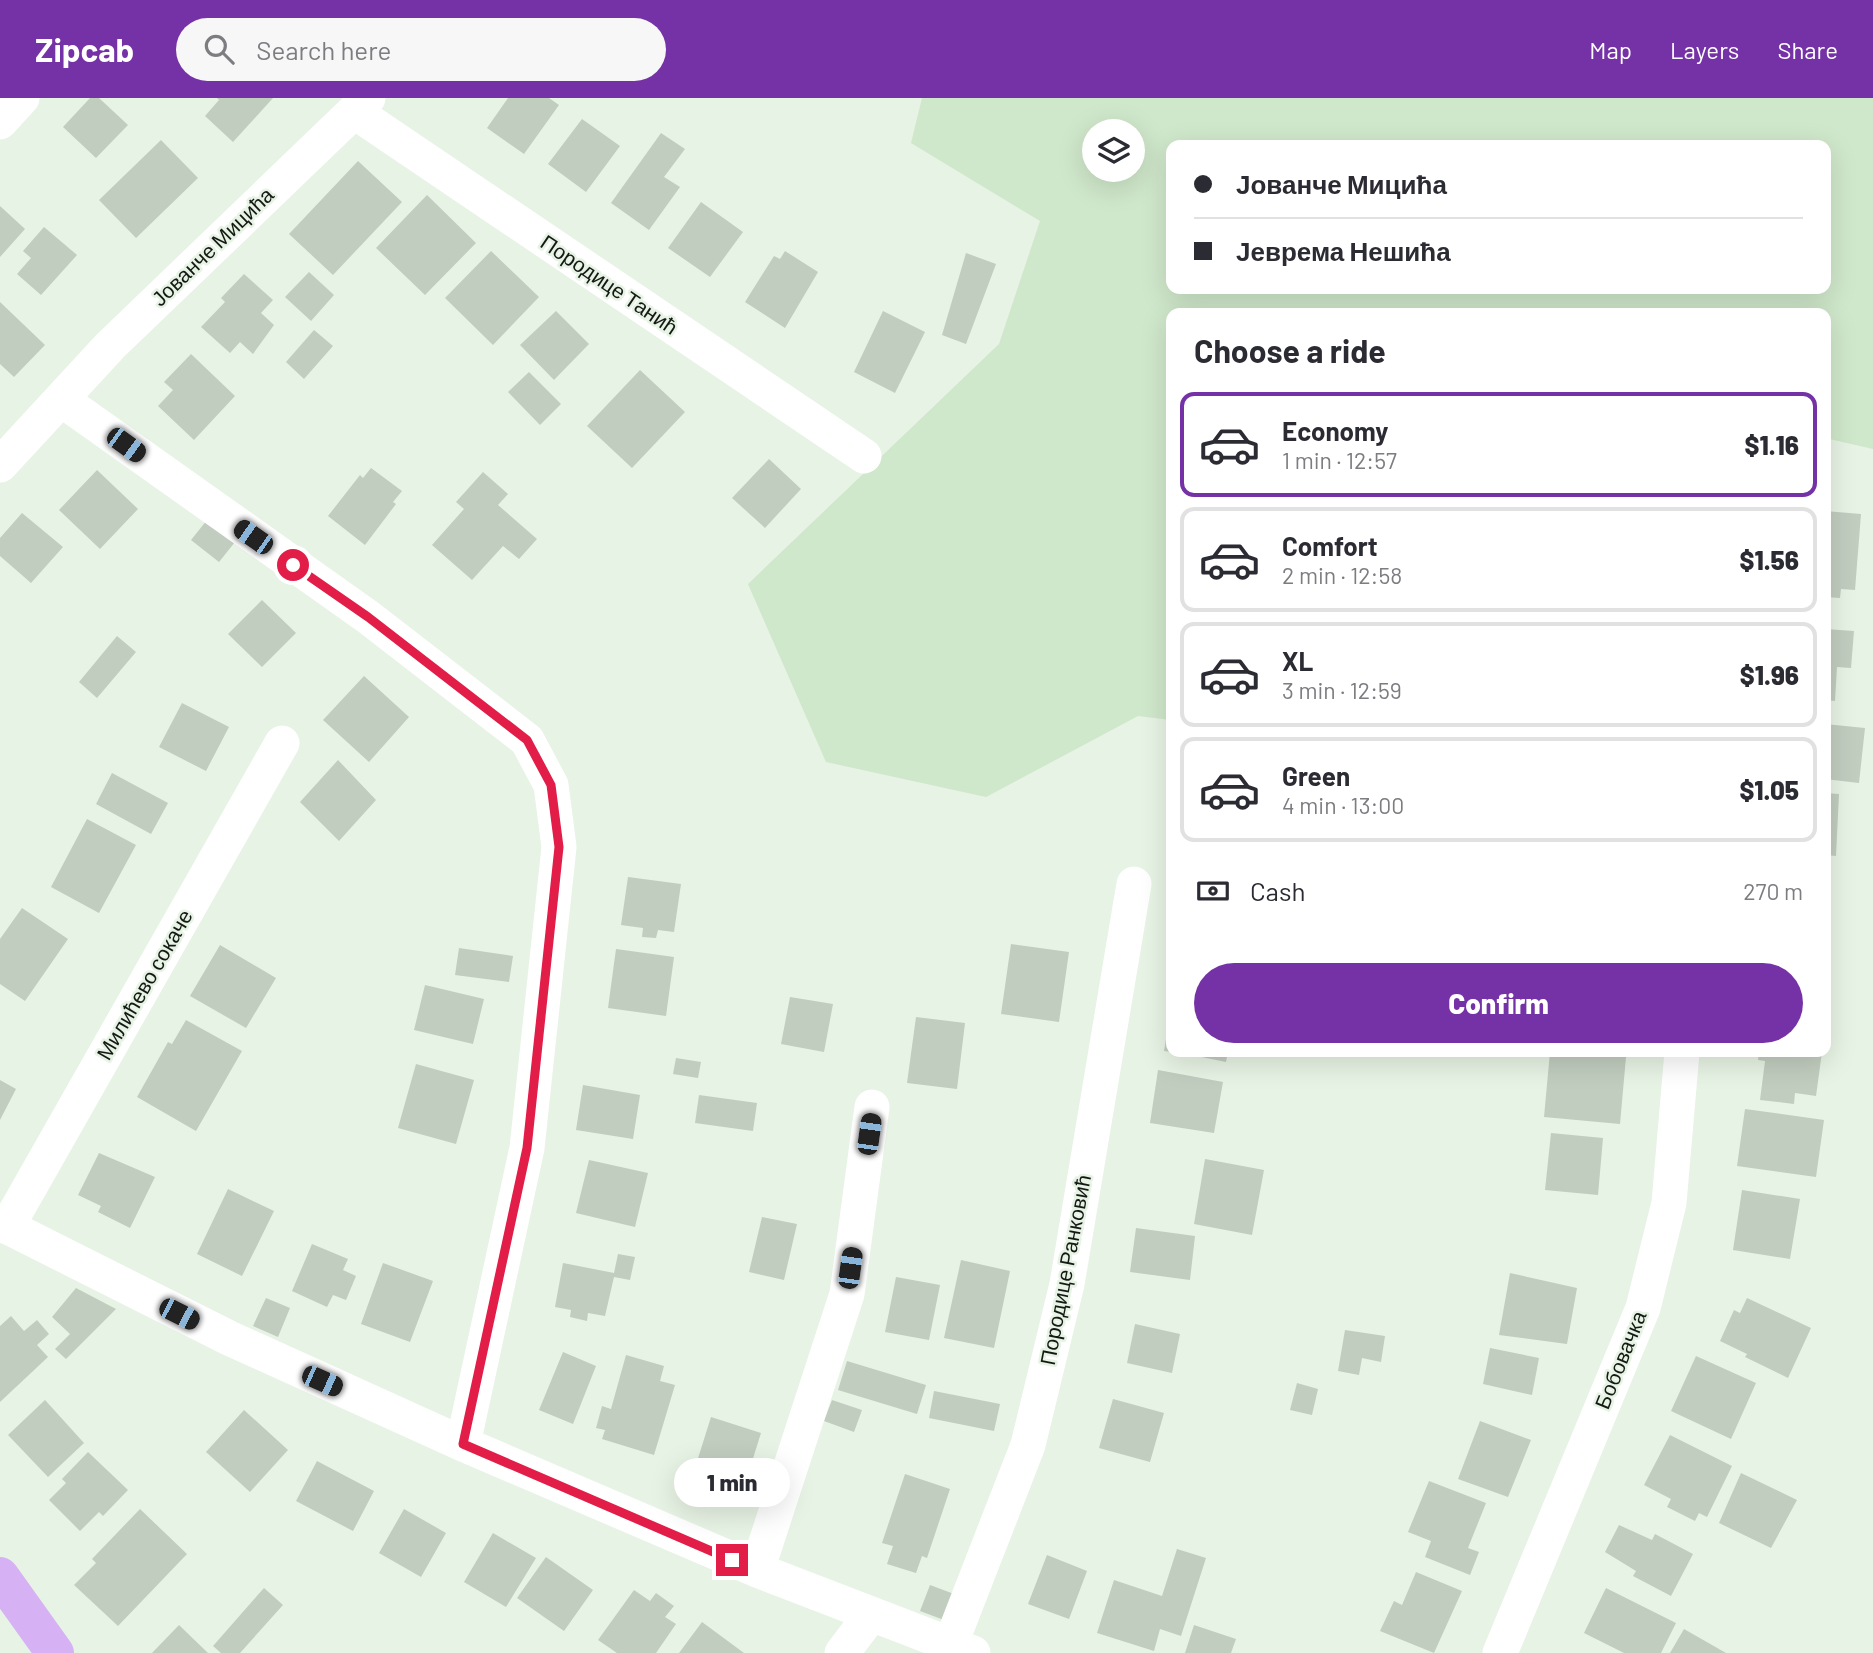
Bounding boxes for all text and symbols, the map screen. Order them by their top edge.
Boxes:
search box [176,18,666,81]
text: Zipcab [35,29,134,69]
icon: search [200,30,238,68]
text: Search here [256,34,391,65]
text: Map [1589,35,1632,64]
text: Layers [1670,35,1739,64]
text: Share [1777,35,1838,64]
map controls [1082,119,1145,182]
button: layers [1082,119,1145,182]
text: Јованче Мицића [1236,168,1447,199]
street label: Јованче Мицића [146,181,278,310]
street label: Породице Танић [537,229,683,339]
text: Јеврема Нешића [1236,235,1451,266]
text: Choose a ride [1194,331,1386,369]
icon: car [1198,413,1261,476]
text: Economy [1282,415,1388,446]
car [103,424,150,466]
text: $1.16 [1744,429,1799,460]
text: 1 min · 12:57 [1282,446,1397,474]
car [230,516,277,558]
icon: car [1198,528,1261,591]
text: Comfort [1282,530,1378,561]
text: $1.56 [1739,544,1799,575]
route start [277,549,309,581]
text: 2 min · 12:58 [1282,561,1402,589]
icon: car [1198,643,1261,706]
text: XL [1282,645,1313,676]
text: $1.96 [1740,659,1799,690]
text: 3 min · 12:59 [1282,676,1402,704]
icon: car [1198,758,1261,821]
text: Green [1282,760,1350,791]
text: $1.05 [1739,774,1799,805]
text: 4 min · 13:00 [1282,791,1404,819]
icon: cash [1194,872,1232,910]
text: Cash [1250,875,1305,906]
text: 270 m [1743,877,1803,905]
street label: Милићево сокаче [91,905,197,1064]
button: Confirm [1194,963,1803,1043]
car [856,1112,883,1156]
street label: Породице Ранковић [1034,1172,1095,1367]
car [837,1246,864,1290]
car [156,1295,203,1333]
street label: Бобовачка [1589,1306,1651,1412]
car [299,1363,346,1399]
callout: 1 min [674,1458,790,1508]
text: 1 min [707,1468,757,1496]
route end [716,1544,748,1576]

